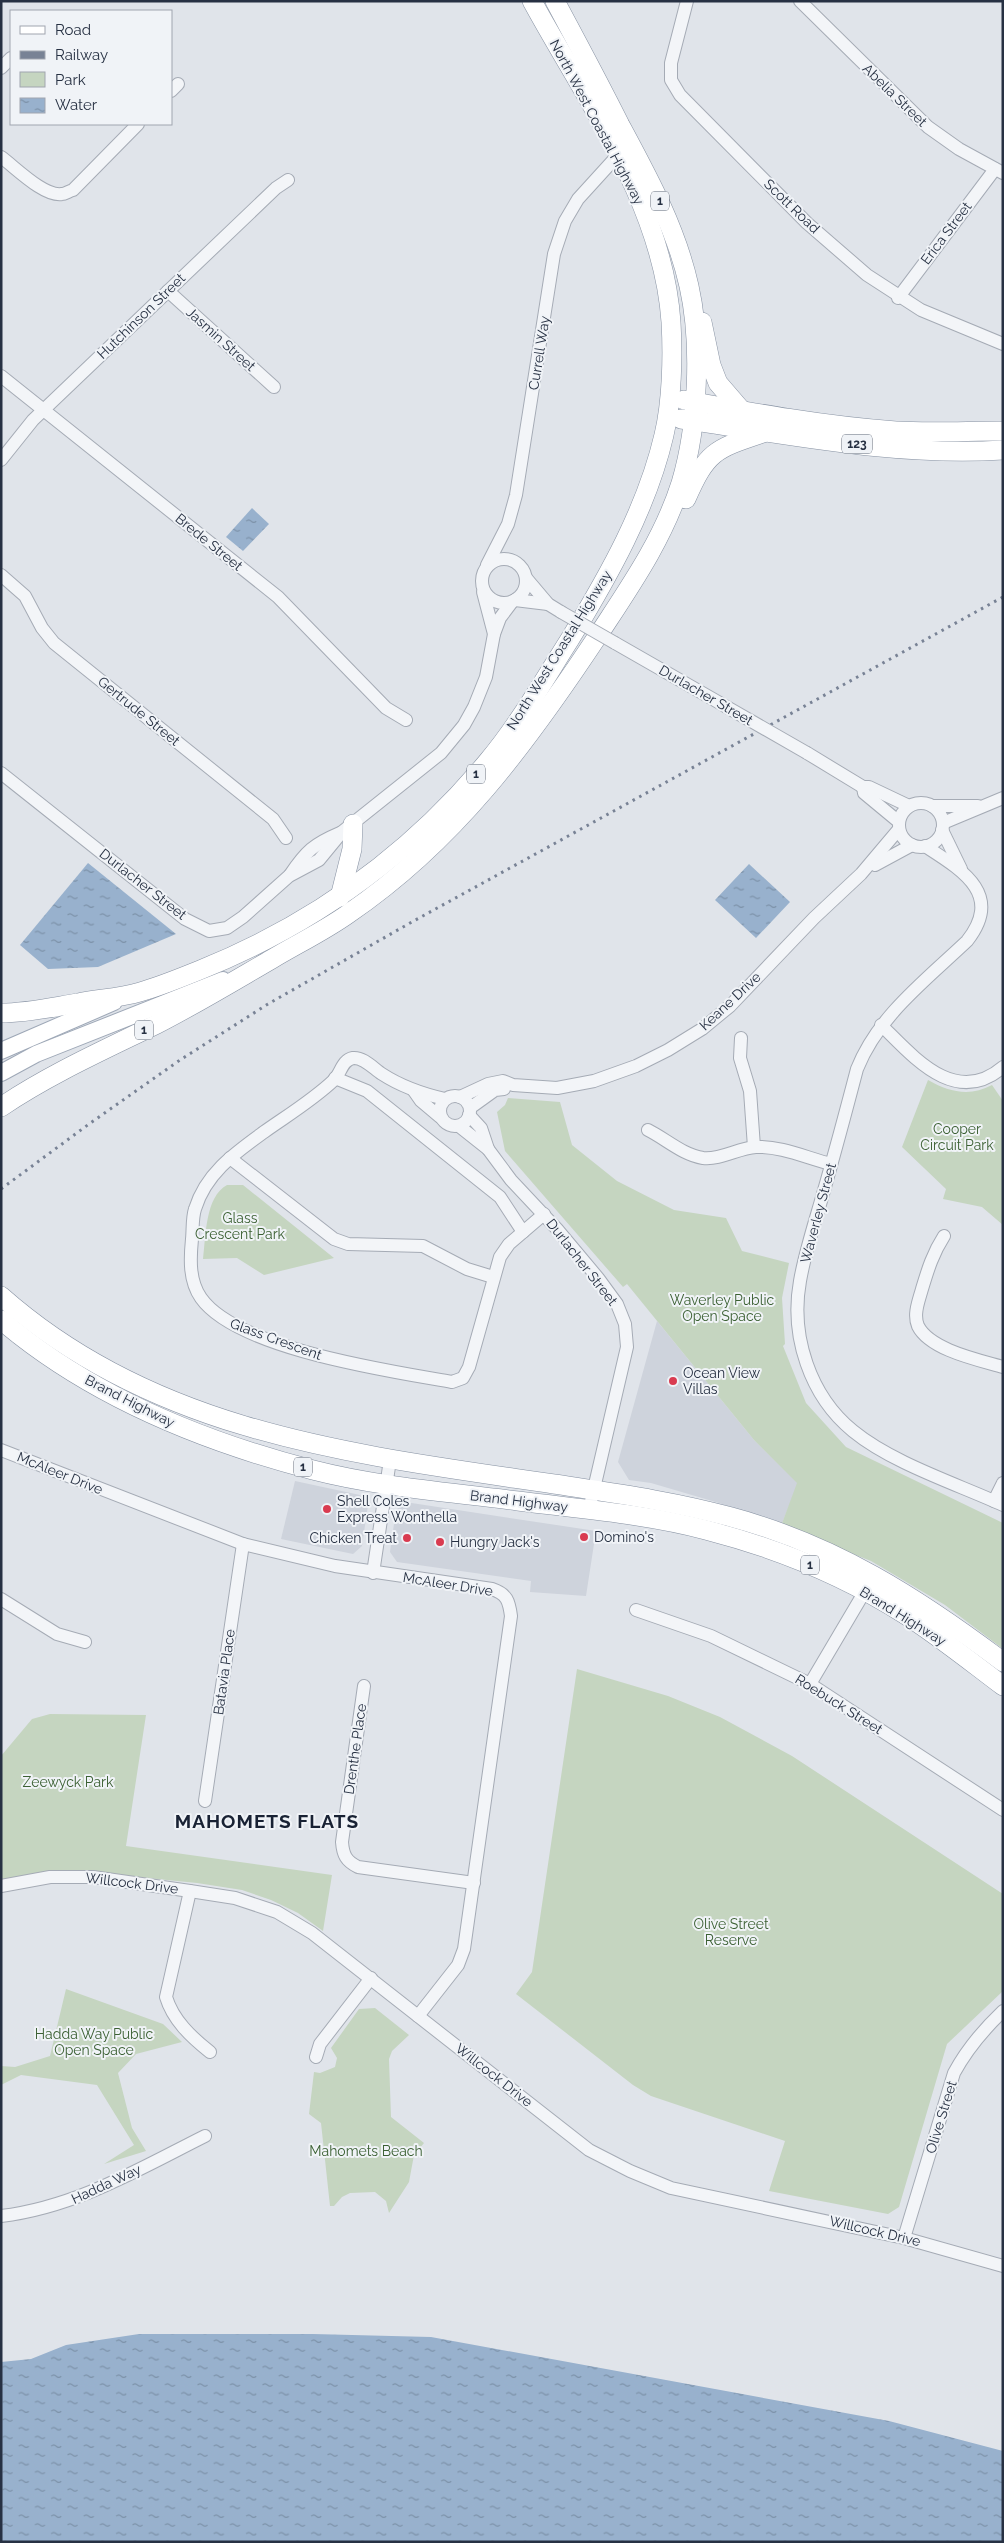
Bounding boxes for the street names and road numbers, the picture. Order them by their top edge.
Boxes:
street label: North West Coastal Highway [547,37,648,208]
street label: Abelia Street [860,60,931,130]
street label: Scott Road [761,176,823,236]
road number: 1 [651,192,669,210]
street label: Erica Street [917,198,975,267]
street label: Hutchinson Street [94,270,188,362]
street label: Jasmin Street [183,304,259,374]
street label: Currell Way [525,314,553,391]
road number: 123 [842,434,872,454]
street label: Brede Street [172,510,246,574]
street label: North West Coastal Highway [503,567,615,733]
street label: Durlacher Street [656,662,756,729]
street label: Gertrude Street [95,673,183,749]
road number: 1 [467,764,485,784]
street label: Durlacher Street [96,845,190,923]
street label: Keane Drive [696,969,764,1033]
road number: 1 [135,1020,153,1040]
street label: Waverley Street [797,1161,839,1265]
street label: Durlacher Street [543,1215,621,1309]
street label: Glass Crescent [228,1315,324,1363]
street label: Brand Highway [82,1372,178,1431]
street label: McAleer Drive [15,1449,105,1497]
road number: 1 [294,1458,312,1476]
street label: Brand Highway [469,1487,569,1515]
road number: 1 [801,1556,819,1574]
street label: McAleer Drive [402,1569,494,1599]
street label: Brand Highway [857,1583,949,1649]
street label: Batavia Place [210,1628,238,1716]
street label: Roebuck Street [792,1671,886,1737]
street label: Drenthe Place [341,1703,369,1795]
street label: Willcock Drive [85,1869,179,1897]
street label: Willcock Drive [452,2040,536,2110]
street label: Olive Street [922,2078,960,2155]
street label: Hadda Way [69,2161,144,2207]
street label: Willcock Drive [828,2213,922,2249]

